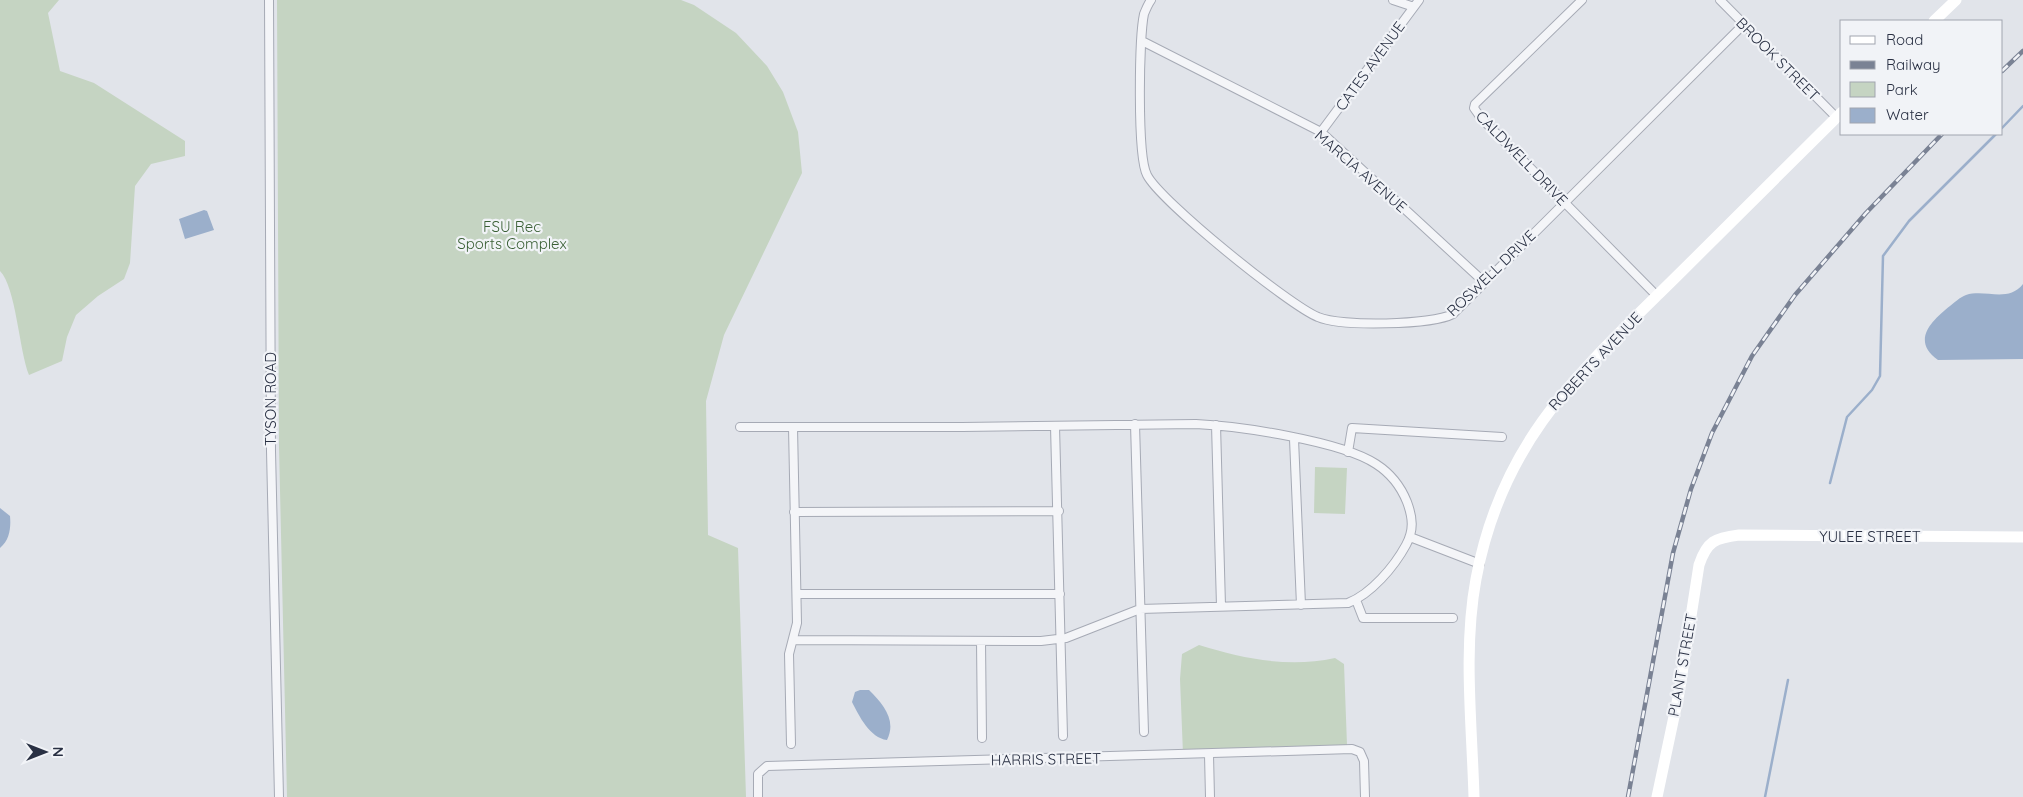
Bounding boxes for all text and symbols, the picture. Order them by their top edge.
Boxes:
street label: BROOK STREET [1732,13,1824,105]
street label: CATES AVENUE [1331,18,1409,114]
legend [1840,20,2003,135]
text: Road [1886,30,1923,49]
text: Railway [1886,55,1941,74]
text: Park [1886,80,1918,99]
text: Water [1886,105,1929,124]
street label: CALDWELL DRIVE [1472,107,1572,209]
street label: MARCIA AVENUE [1311,126,1411,216]
park label: FSU Rec Sports Complex [457,217,567,253]
street label: ROSWELL DRIVE [1443,226,1539,320]
street label: ROBERTS AVENUE [1544,308,1646,414]
street label: TYSON ROAD [261,352,280,446]
street label: YULEE STREET [1819,527,1921,546]
street label: PLANT STREET [1664,612,1700,718]
north arrow [20,727,70,777]
text: N [49,747,67,757]
street label: HARRIS STREET [991,749,1101,769]

